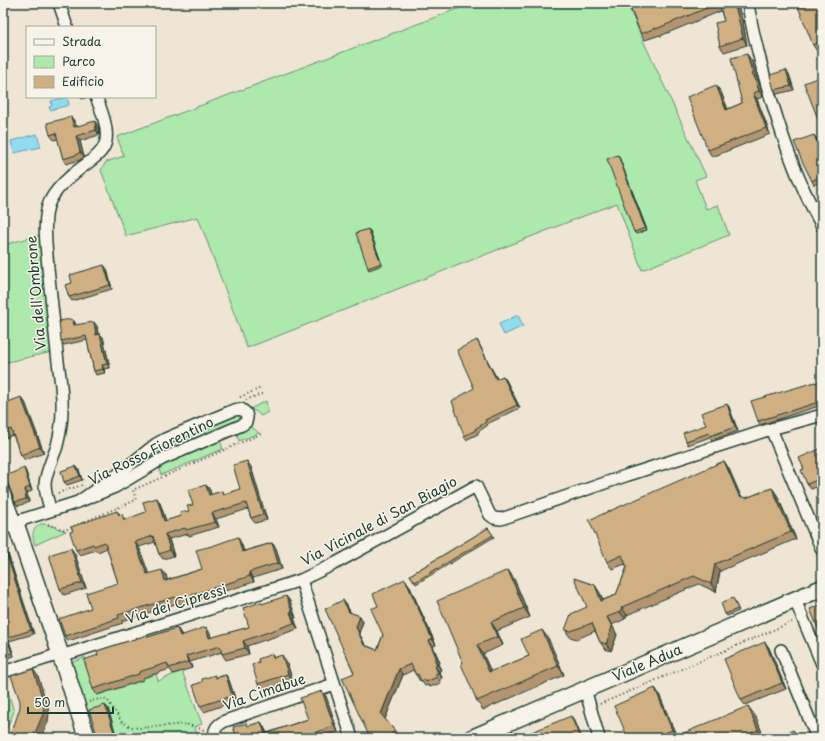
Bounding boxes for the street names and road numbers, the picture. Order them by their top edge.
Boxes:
street label: Via dell'Ombrone [20,235,51,351]
street label: Via Rosso Fiorentino [85,411,217,490]
street label: Via Vicinale di San Biagio [297,470,461,571]
street label: Via dei Cipressi [123,578,229,629]
street label: Viale Adua [609,638,685,687]
street label: Via Cimabue [220,667,308,715]

